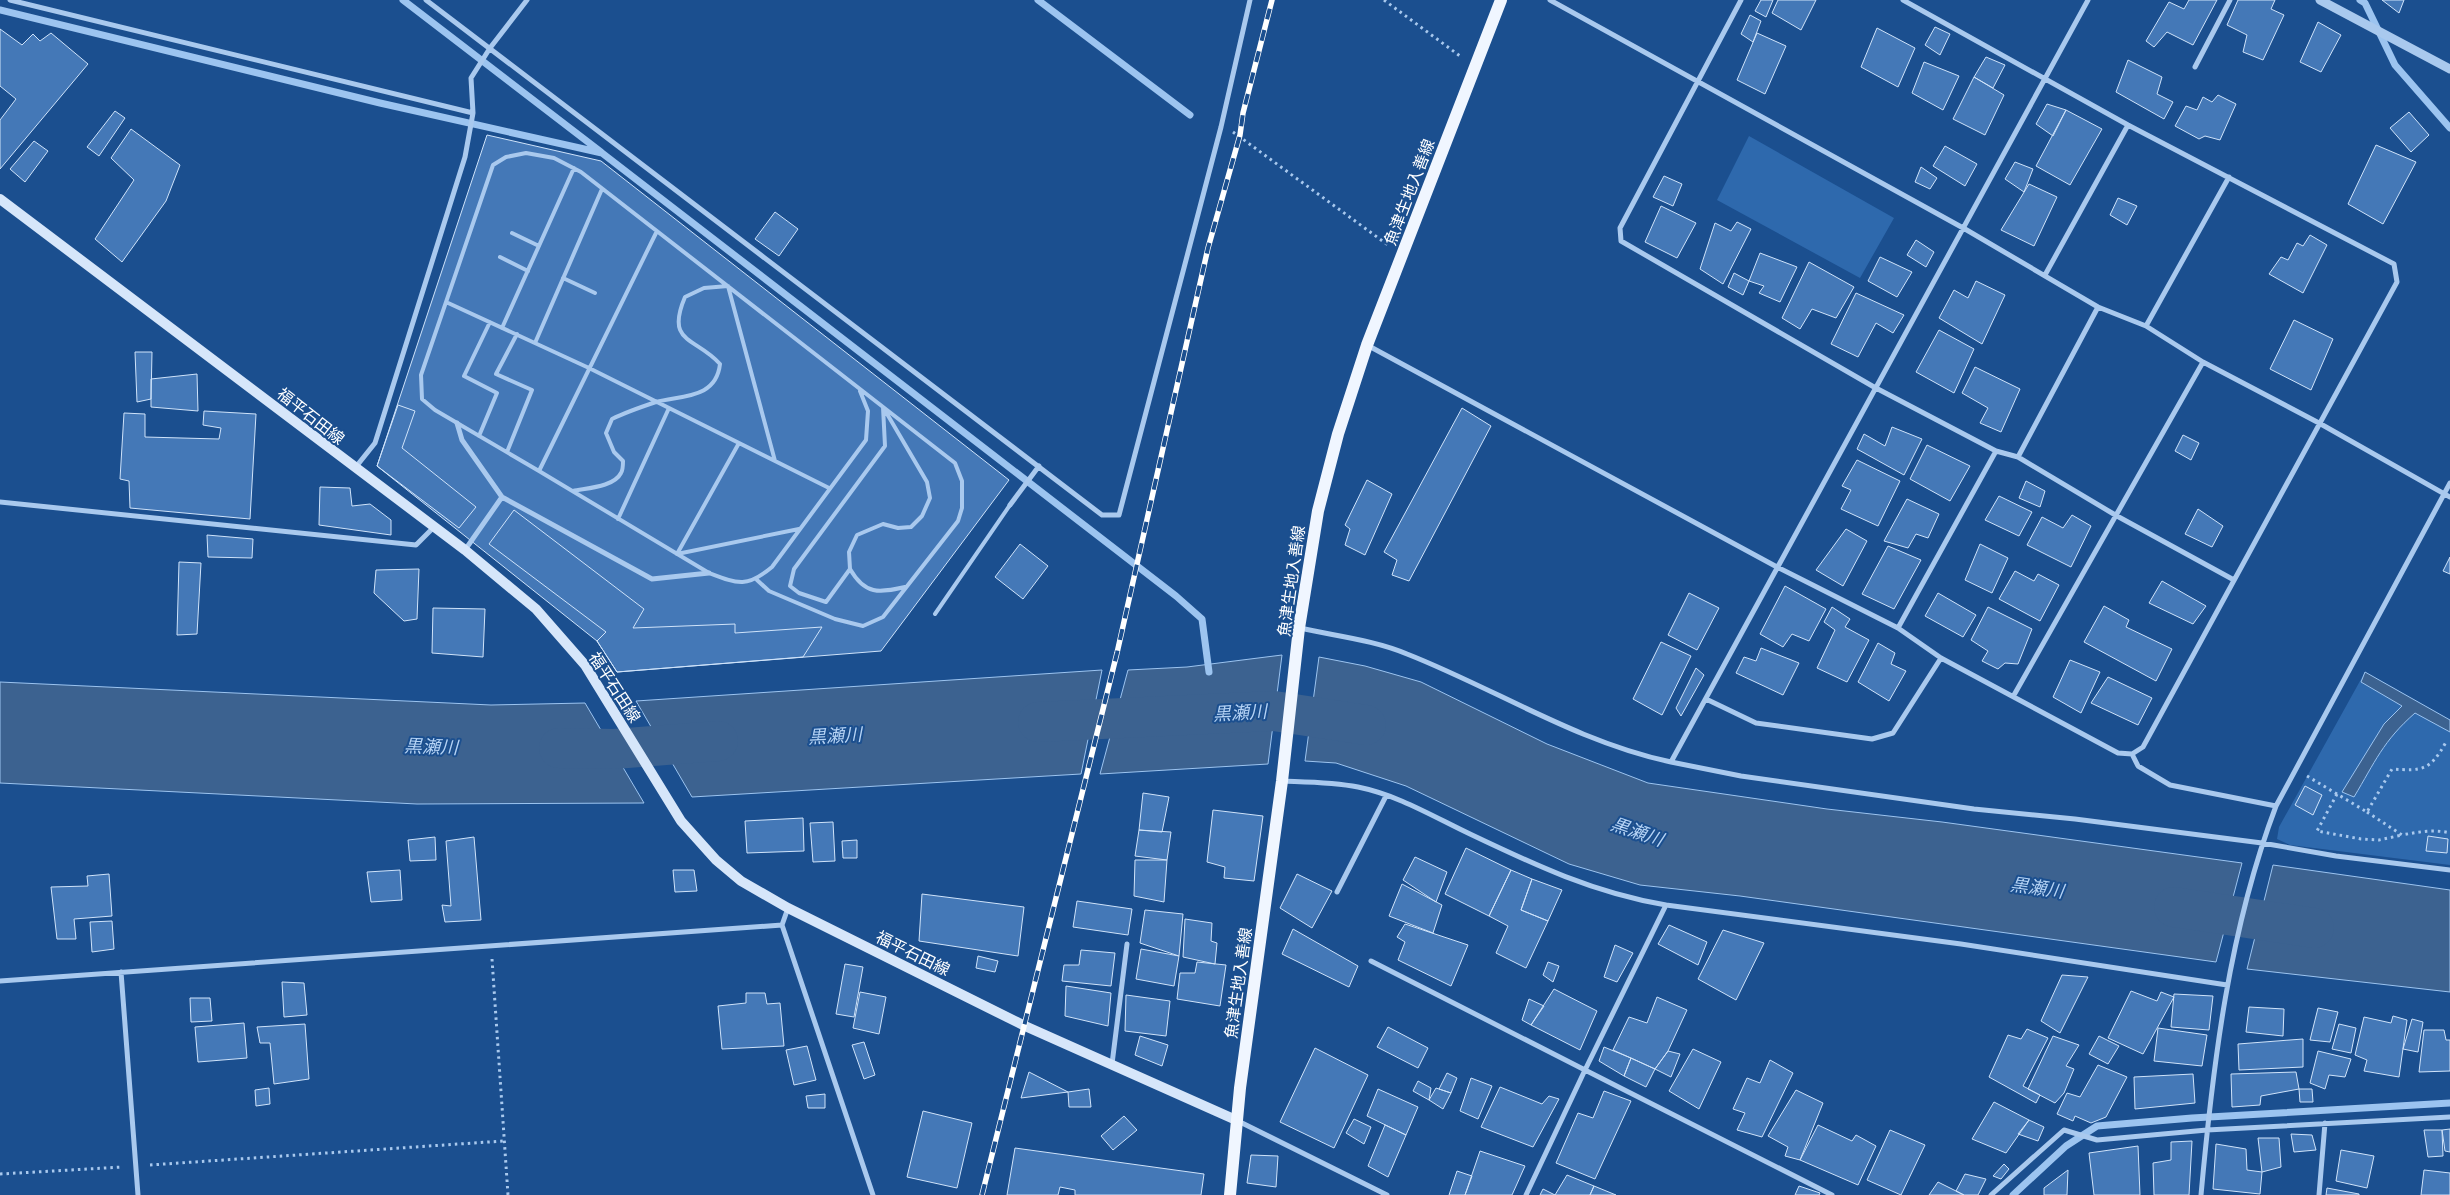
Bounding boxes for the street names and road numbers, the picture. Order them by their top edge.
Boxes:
street label: 魚津生地入善線 [1380,136,1439,248]
street label: 福平石田線 [273,383,349,449]
street label: 魚津生地入善線 [1273,524,1310,638]
street label: 福平石田線 [584,648,645,727]
street label: 福平石田線 [872,926,953,980]
street label: 魚津生地入善線 [1220,926,1257,1040]

